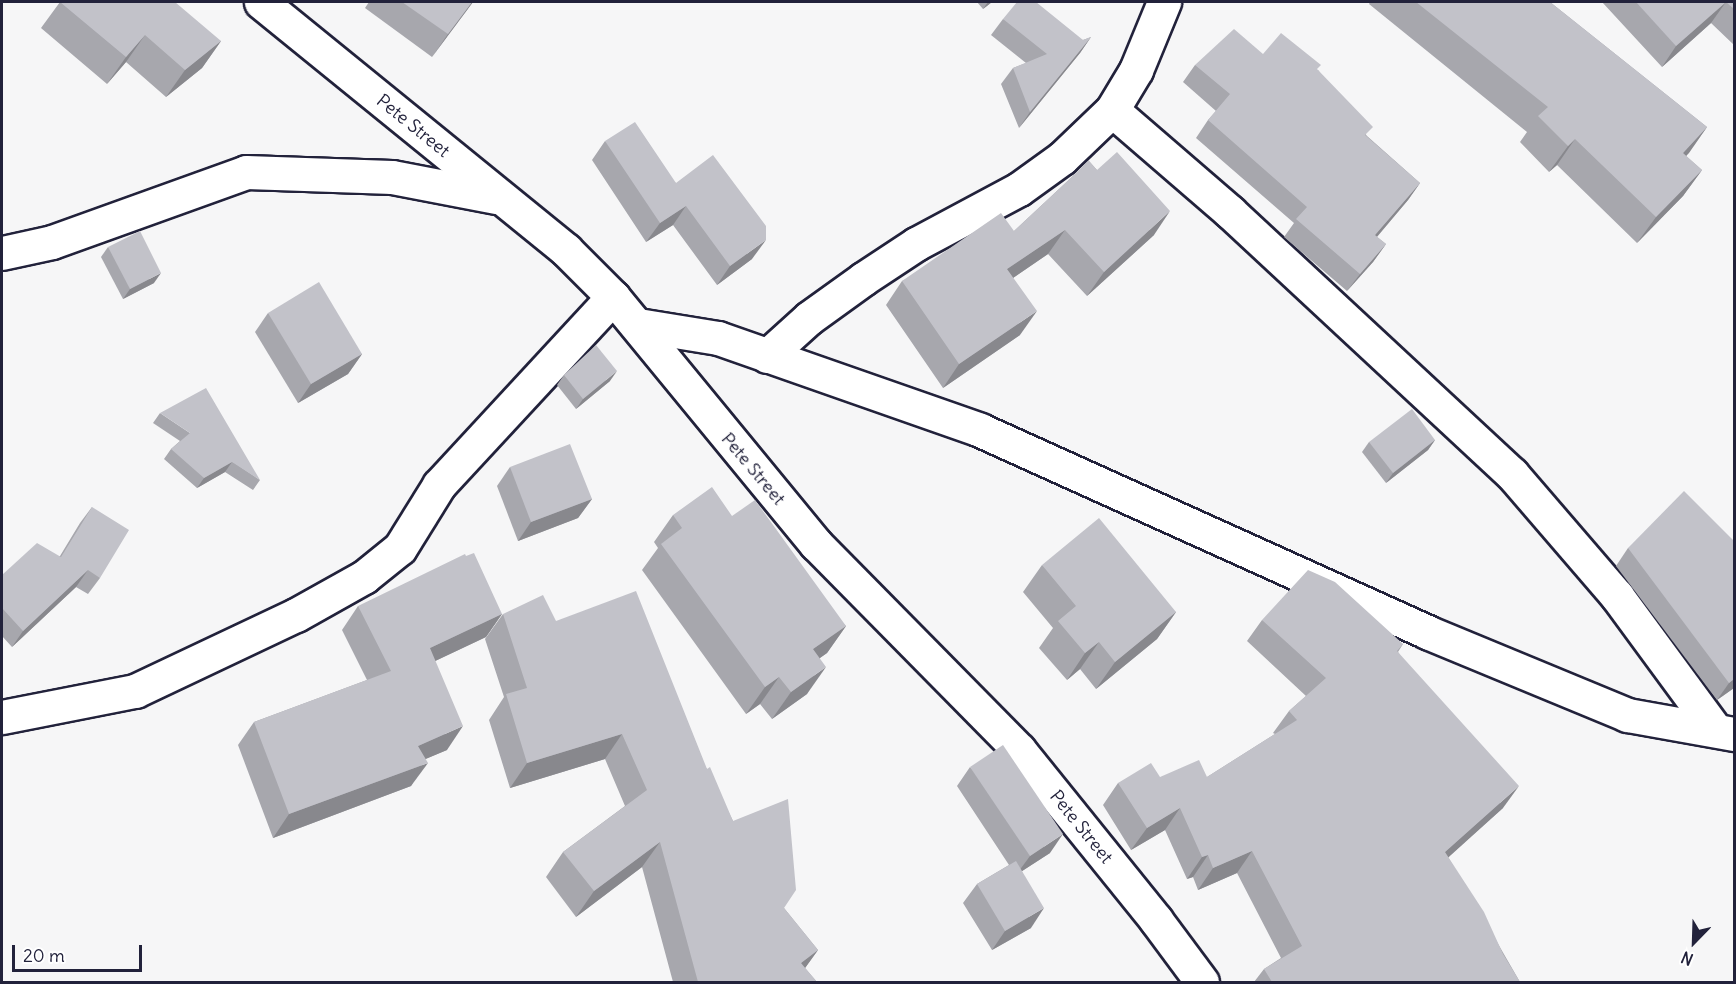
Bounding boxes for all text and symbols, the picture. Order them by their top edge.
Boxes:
street label: Pete Street [372,90,454,162]
street label: Pete Street [717,428,789,510]
street label: Pete Street [1045,786,1117,868]
north arrow [1664,912,1724,972]
scale bar [15,933,146,971]
text: 20 m [23,944,65,967]
text: N [1678,947,1696,970]

